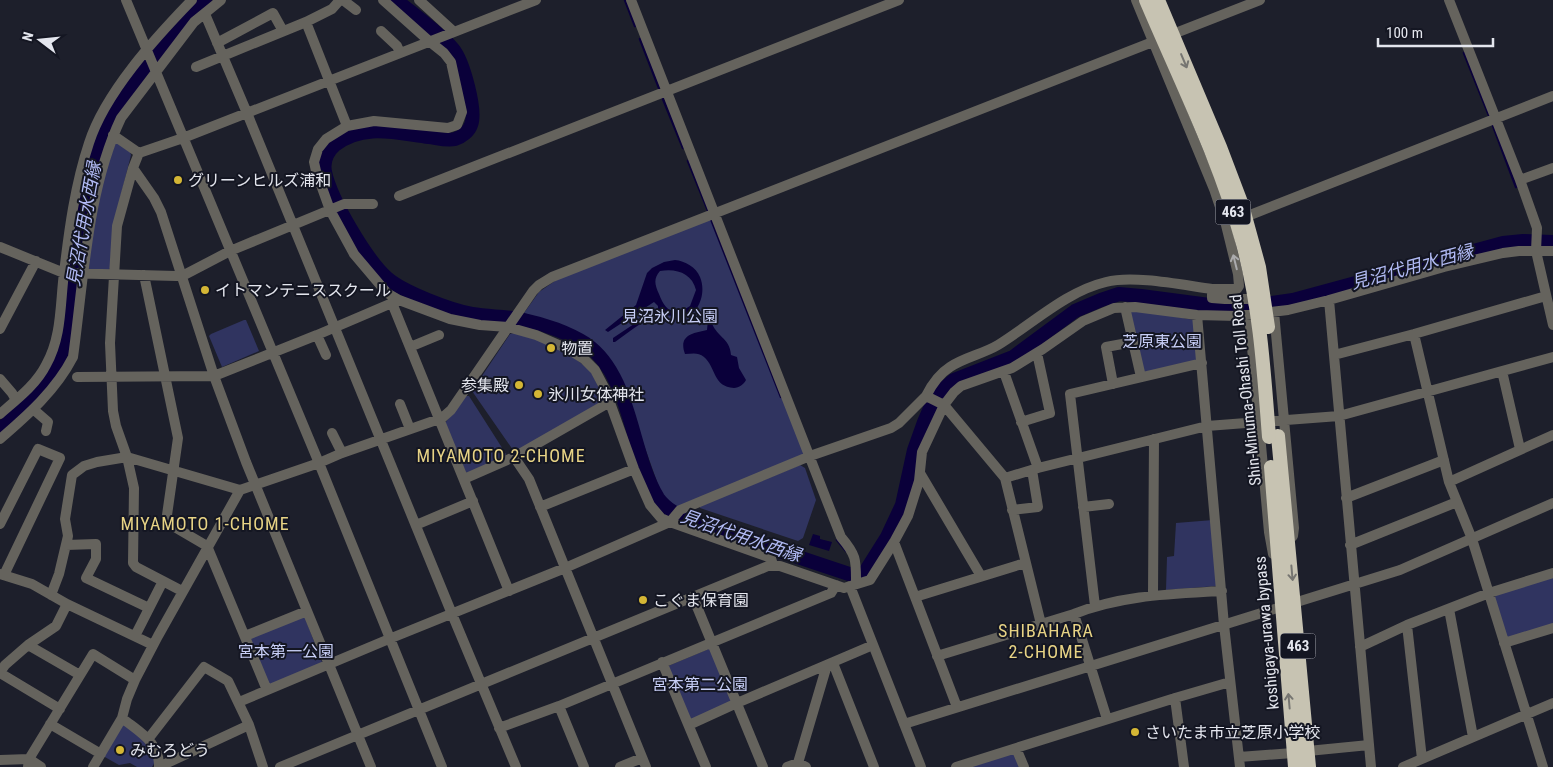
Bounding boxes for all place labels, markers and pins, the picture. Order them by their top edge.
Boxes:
place label: グリーンヒルズ浦和 [188,171,331,190]
marker: グリーンヒルズ浦和 [172,174,184,186]
place label: イトマンテニススクール [215,281,391,300]
marker: イトマンテニススクール [199,284,211,296]
place label: 物置 [561,339,593,358]
marker: 物置 [545,342,557,354]
place label: 参集殿 [461,376,509,395]
marker: 参集殿 [513,379,525,391]
place label: 氷川女体神社 [548,385,644,404]
marker: 氷川女体神社 [532,388,544,400]
place label: こぐま保育園 [653,591,749,610]
marker: こぐま保育園 [637,594,649,606]
place label: さいたま市立芝原小学校 [1145,723,1321,742]
marker: さいたま市立芝原小学校 [1129,726,1141,738]
place label: みむろどう [130,741,210,760]
marker: みむろどう [114,744,126,756]

